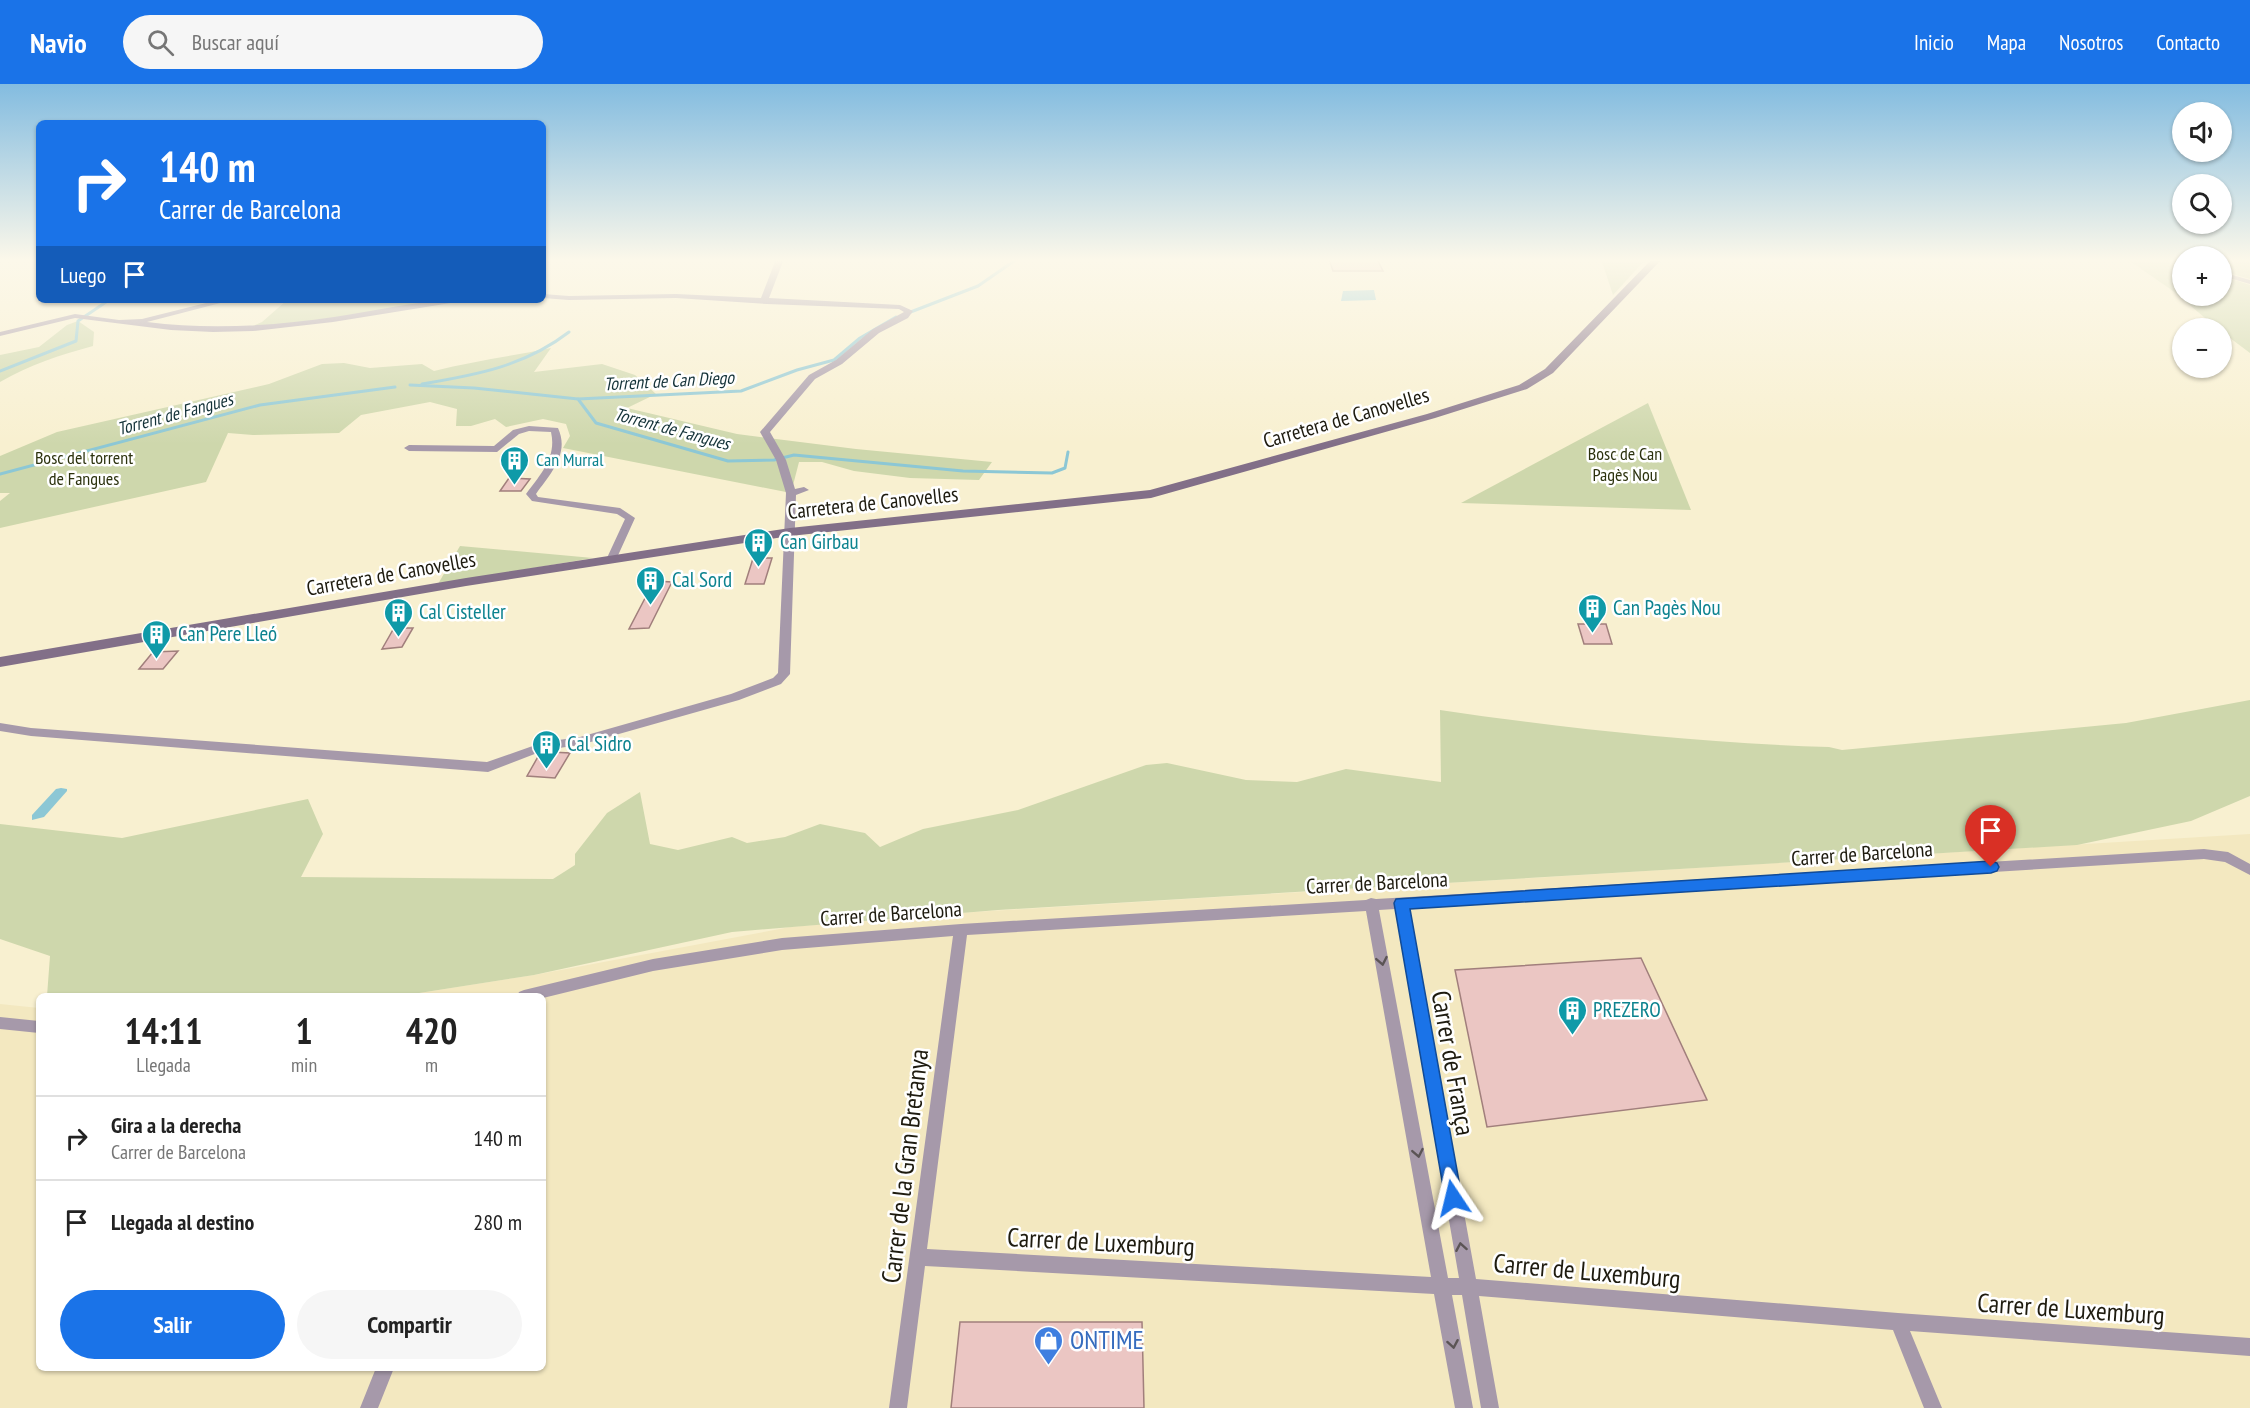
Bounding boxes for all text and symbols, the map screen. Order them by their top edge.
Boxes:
search box [123,15,543,69]
text: Navio [30,24,87,61]
icon: search [144,26,177,59]
text: Buscar aquí [192,28,279,56]
text: Inicio [1914,29,1954,56]
text: Mapa [1987,29,2026,56]
text: Nosotros [2059,29,2123,56]
text: Contacto [2156,29,2220,56]
map controls [2172,102,2232,378]
button: sound [2172,102,2232,162]
text: 140 m [159,139,256,194]
icon: right [60,144,138,222]
button: search [2172,174,2232,234]
text: Carrer de Barcelona [159,192,341,226]
button: + [2172,246,2232,306]
icon: arrive [118,258,151,291]
text: Luego [60,261,106,289]
button: − [2172,318,2232,378]
water label: Torrent de Can Diego [603,366,736,395]
street label: Carretera de Canovelles [1260,381,1432,454]
water label: Torrent de Fangues [115,387,237,440]
water label: Torrent de Fangues [612,402,734,455]
park label: Bosc de Can Pagès Nou [1588,442,1662,486]
building icon: Can Murral [499,444,531,486]
park label: Bosc del torrent de Fangues [35,446,133,490]
place label: Can Murral [536,448,604,471]
street label: Carretera de Canovelles [786,480,960,525]
building icon: Can Girbau [743,526,775,568]
place label: Can Girbau [780,528,859,555]
street label: Carretera de Canovelles [304,545,478,602]
building icon: Cal Sord [635,564,667,606]
place label: Cal Sord [672,566,732,593]
building icon: Can Pagès Nou [1576,592,1608,634]
place label: Can Pagès Nou [1613,594,1721,621]
building icon: Cal Cisteller [382,596,414,638]
place label: Cal Cisteller [419,598,506,625]
building icon: Can Pere Lleó [141,618,173,660]
place label: Can Pere Lleó [178,620,277,647]
building icon: Cal Sidro [530,728,562,770]
place label: Cal Sidro [567,730,632,757]
pin [1965,805,2016,867]
icon: arrive [1974,814,2007,847]
street label: Carrer de Barcelona [1790,835,1934,872]
street label: Carrer de Barcelona [1305,865,1448,900]
street label: Carrer de Barcelona [819,895,963,932]
one-way arrow [1375,955,1388,965]
street label: Carrer de França [1425,988,1482,1138]
building icon: PREZERO [1556,994,1588,1036]
place label: PREZERO [1593,996,1661,1023]
text: 14:11 [125,1007,202,1054]
text: 1 [295,1007,313,1054]
text: 420 [406,1007,457,1054]
street label: Carrer de la Gran Bretanya [874,1047,935,1285]
text: Llegada [136,1052,191,1078]
text: min [291,1052,317,1078]
text: m [425,1052,438,1078]
text: Gira a la derecha [111,1111,241,1139]
icon: right [60,1122,93,1155]
text: 140 m [473,1124,522,1152]
text: Carrer de Barcelona [111,1139,246,1165]
one-way arrow [1411,1148,1423,1157]
position arrow [1421,1166,1485,1230]
icon: arrive [60,1206,93,1239]
text: Llegada al destino [111,1208,254,1236]
text: 280 m [473,1208,522,1236]
street label: Carrer de Luxemburg [1006,1220,1196,1263]
one-way arrow [1455,1242,1468,1252]
street label: Carrer de Luxemburg [1492,1246,1682,1295]
street label: Carrer de Luxemburg [1976,1285,2166,1332]
button: Salir [60,1290,285,1359]
button: Compartir [297,1290,522,1359]
place label: ONTIME [1070,1323,1144,1356]
shop icon: ONTIME [1033,1324,1065,1366]
one-way arrow [1446,1339,1459,1349]

